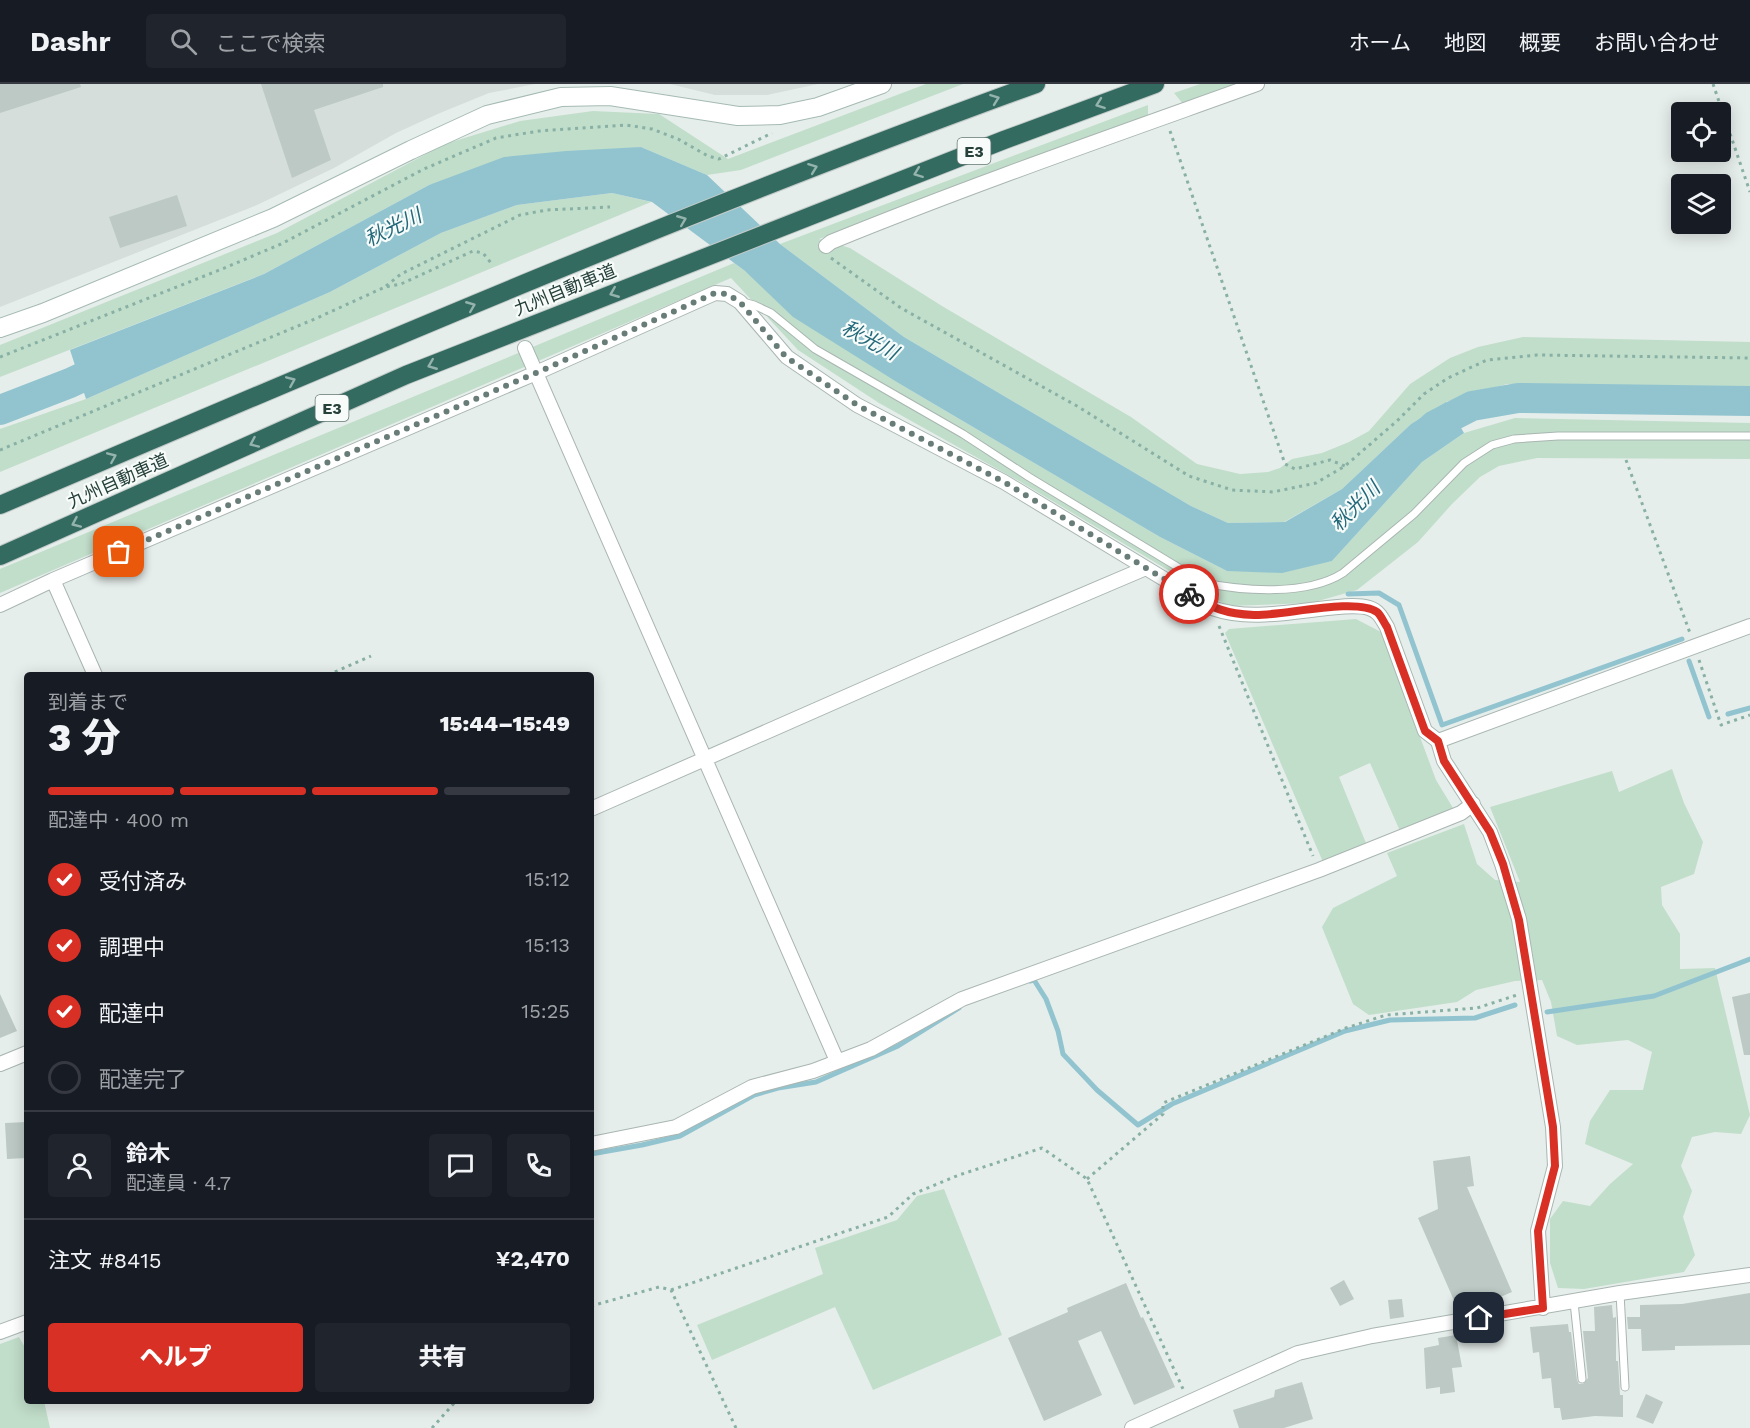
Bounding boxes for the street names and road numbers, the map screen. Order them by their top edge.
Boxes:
road number: E3 [958,138,990,164]
street label: 九州自動車道 [511,260,619,320]
road number: E3 [316,395,348,421]
street label: 九州自動車道 [64,449,171,512]

